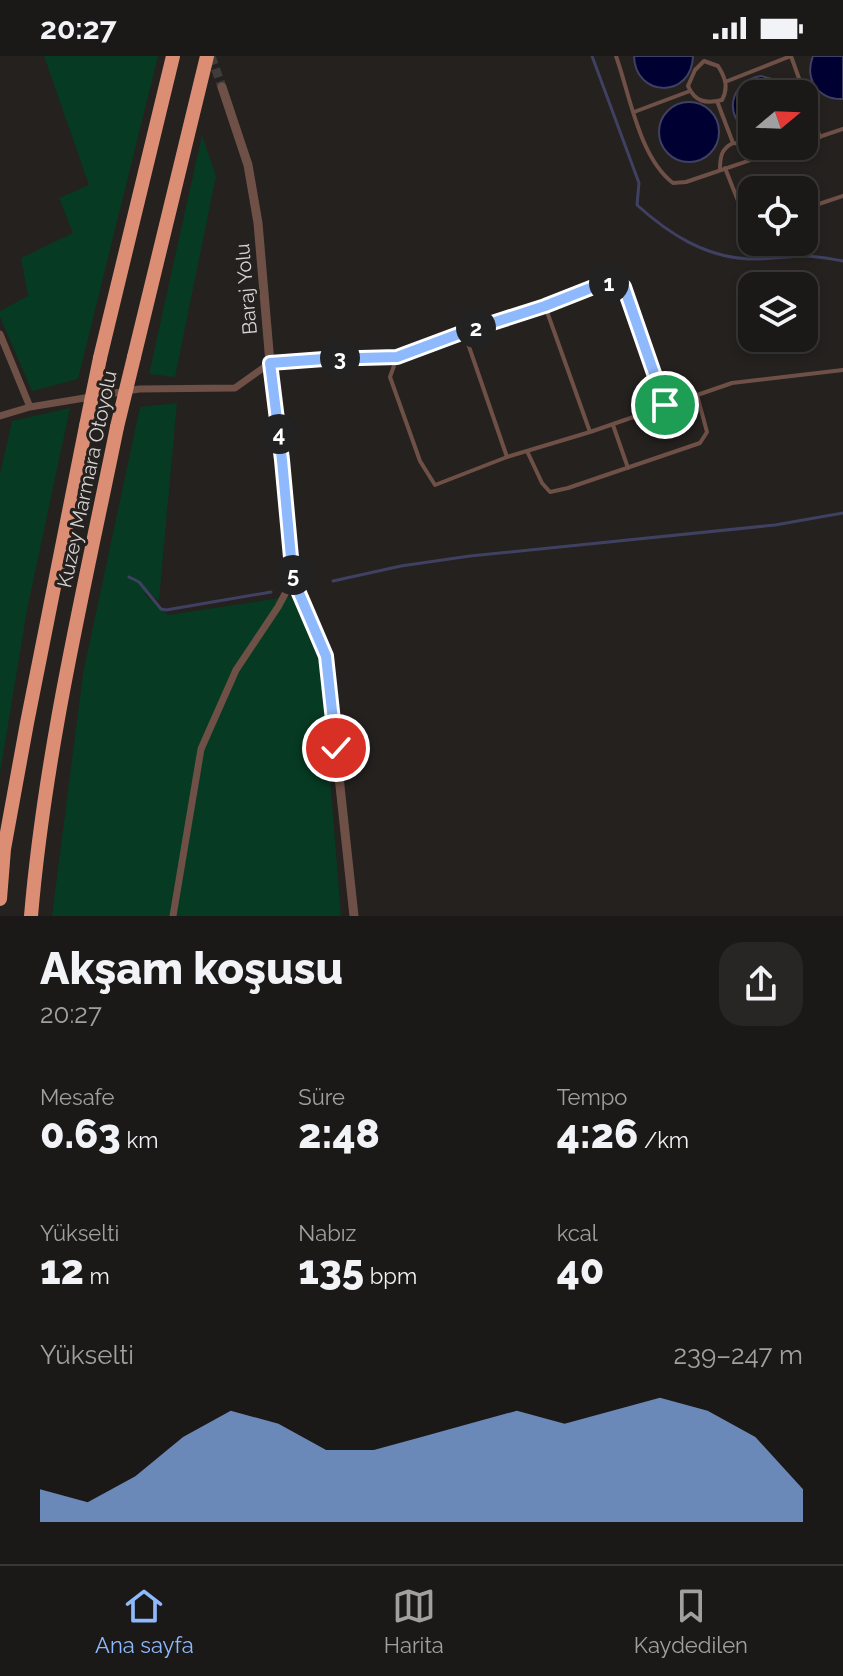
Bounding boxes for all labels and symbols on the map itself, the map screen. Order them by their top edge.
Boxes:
north arrow [738,80,818,160]
street label: Baraj Yolu [230,242,262,336]
pin: 1 [589,263,629,303]
pin: 2 [456,308,496,348]
pin: 3 [320,338,360,378]
street label: Kuzey Marmara Otoyolu [52,368,122,590]
pin [631,371,699,439]
pin: 4 [259,414,299,454]
pin: 5 [273,555,313,595]
pin [302,714,370,782]

